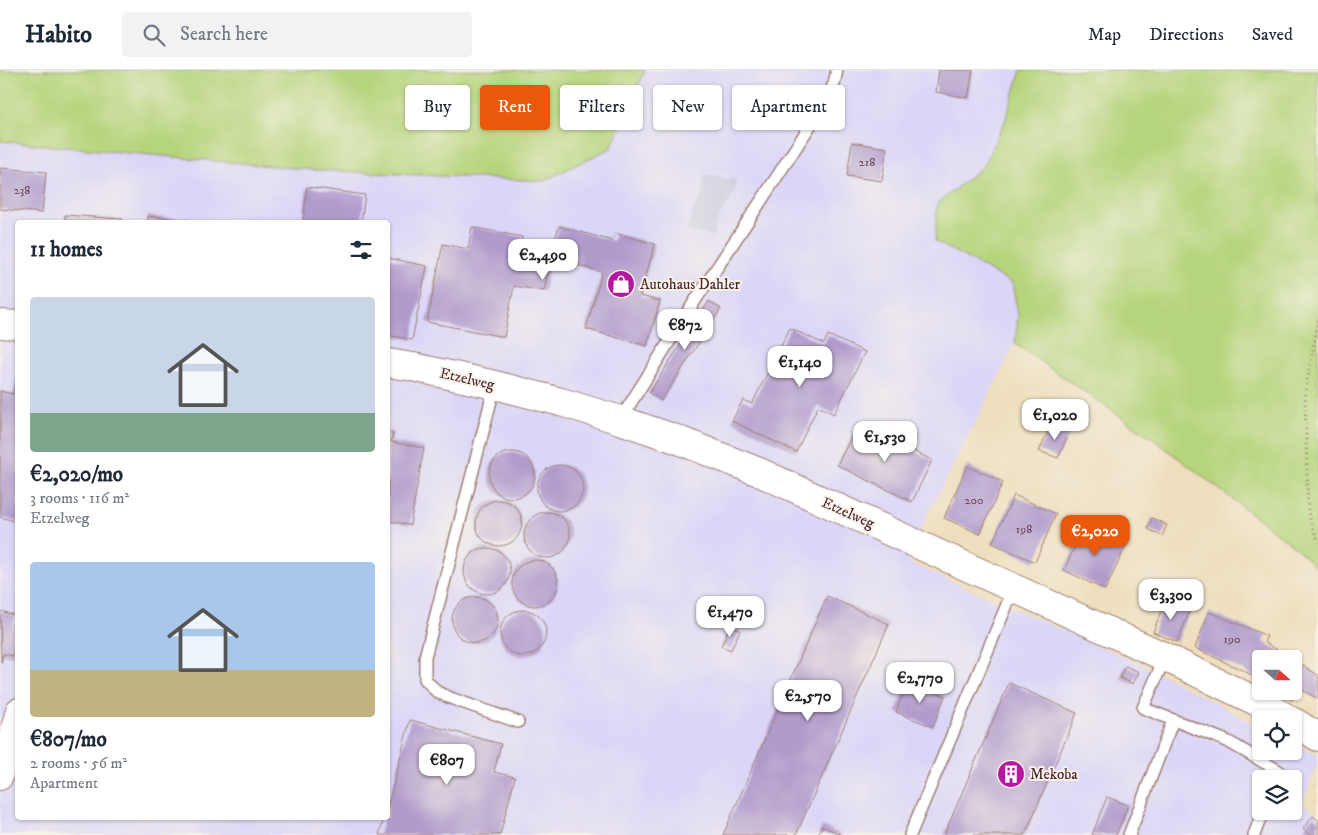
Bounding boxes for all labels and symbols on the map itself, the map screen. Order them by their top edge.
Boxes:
house number: 218 [859,155,875,170]
house number: 238 [14,183,30,198]
pin: €2,490 [502,238,584,281]
shop icon: Autohaus Dahler [606,269,636,299]
place label: Autohaus Dahler [640,275,741,294]
pin: €872 [655,308,715,351]
pin: €1,140 [759,346,841,388]
street label: Etzelweg [438,363,497,395]
pin: €1,020 [1014,398,1096,441]
pin: €1,530 [844,420,926,463]
street label: Etzelweg [819,493,878,533]
house number: 200 [965,493,983,508]
pin: €2,020 [1054,514,1136,557]
house number: 198 [1016,522,1032,537]
pin: €3,300 [1130,578,1212,621]
pin: €1,470 [689,596,771,638]
house number: 190 [1224,632,1240,647]
north arrow [1252,650,1302,700]
pin: €2,770 [879,662,961,704]
pin: €2,570 [767,680,849,722]
pin: €807 [417,744,477,786]
building icon: Mekoba [996,759,1026,789]
place label: Mekoba [1030,765,1078,784]

